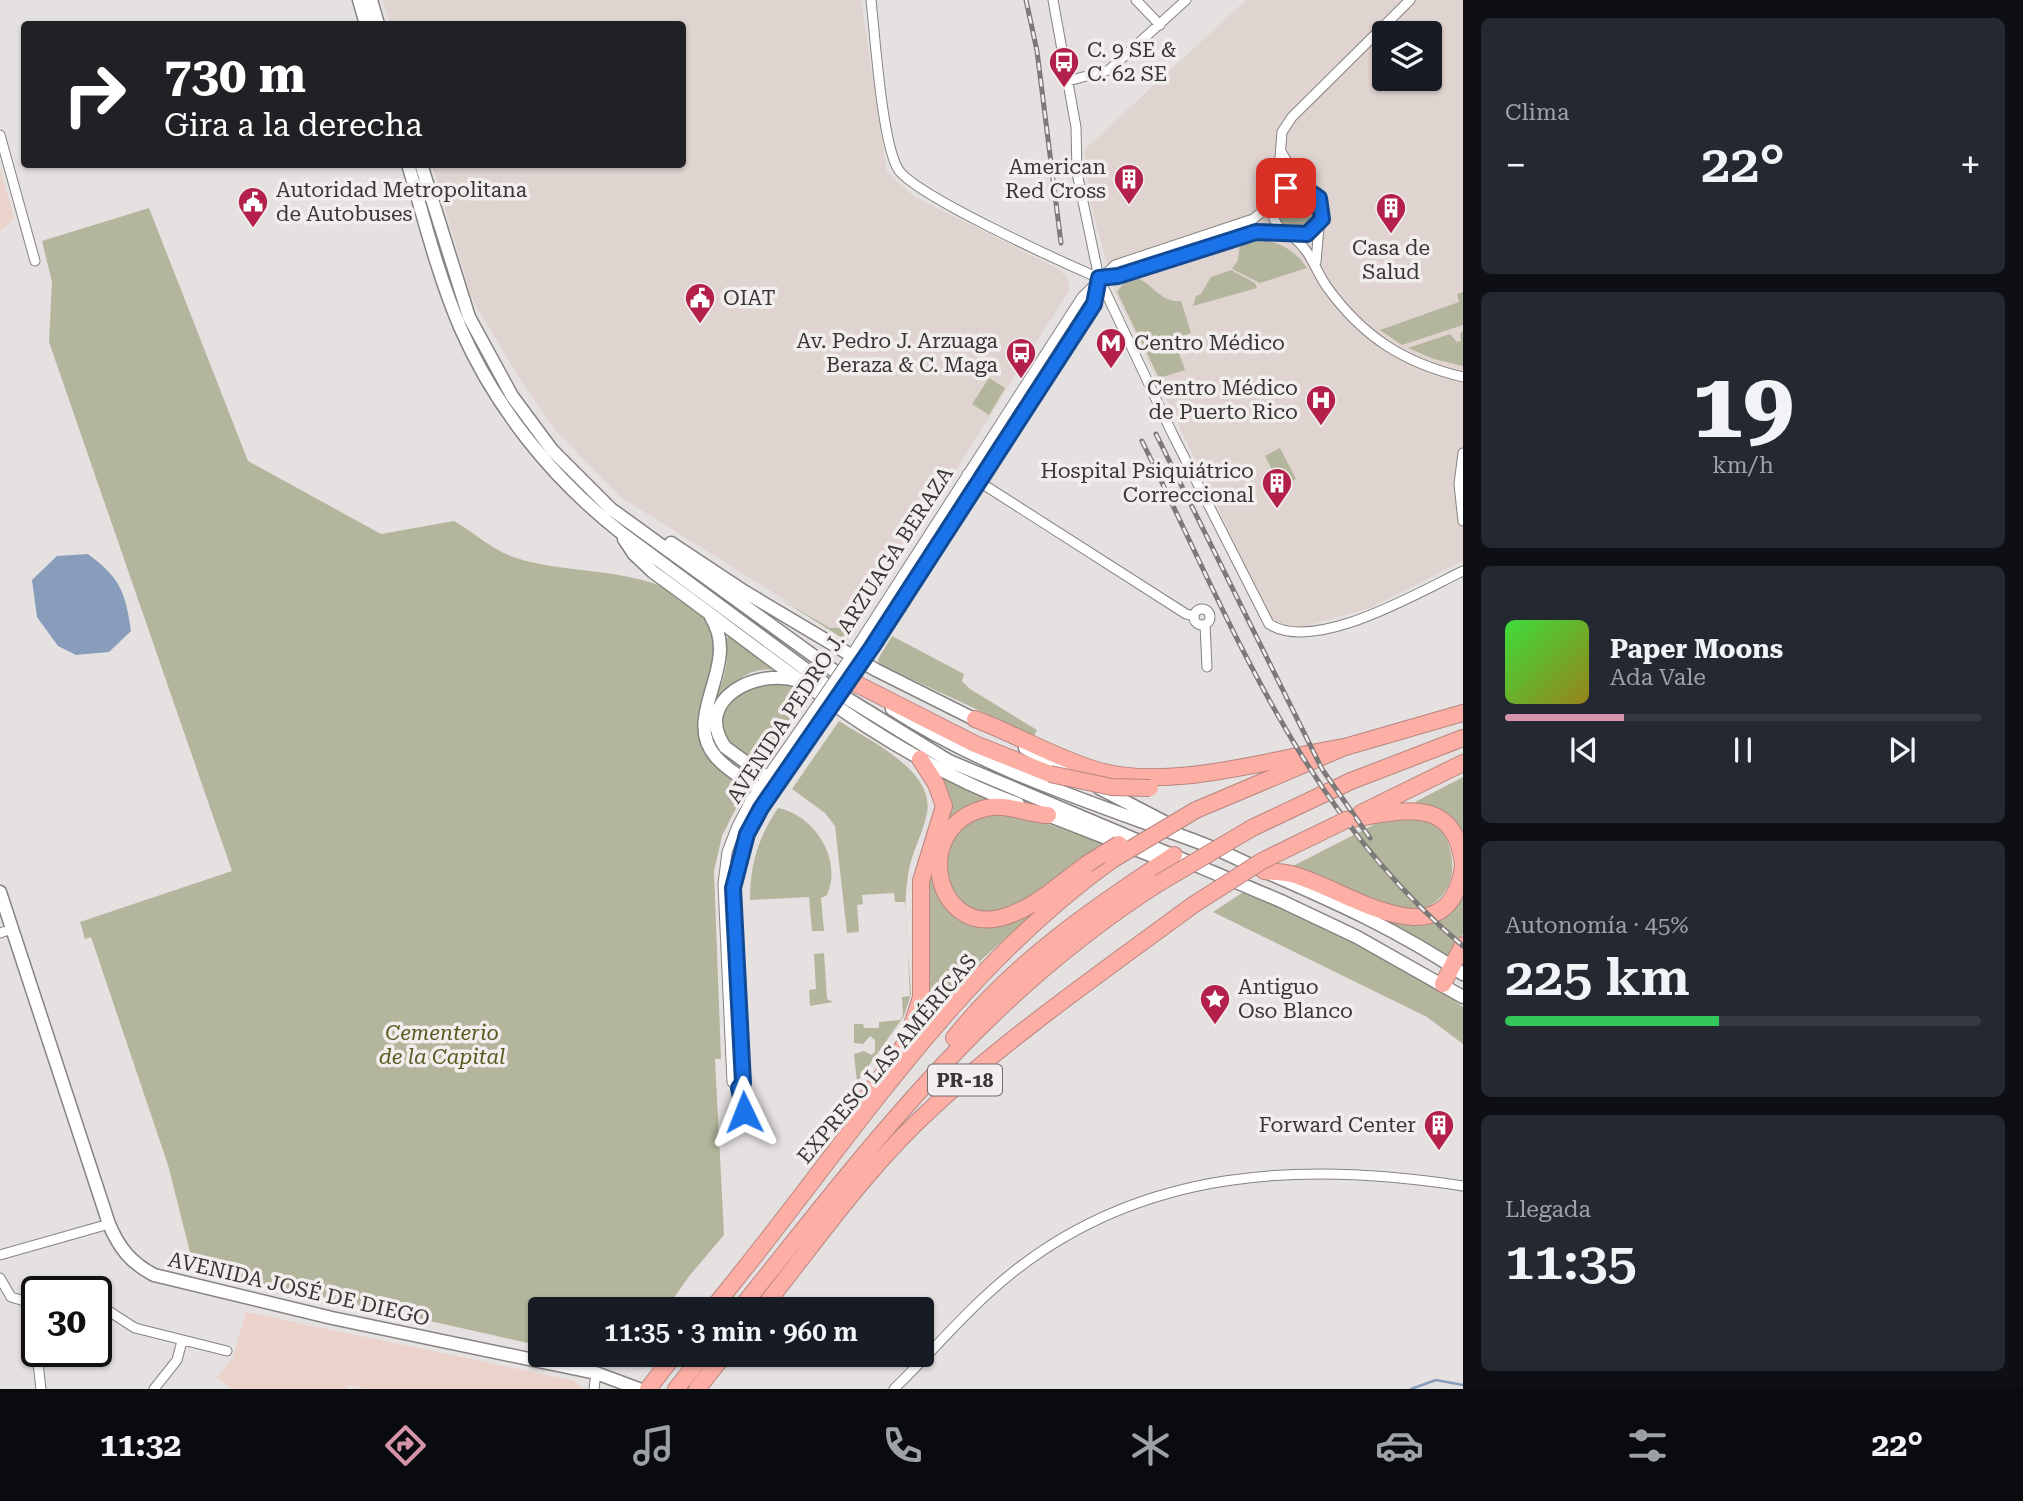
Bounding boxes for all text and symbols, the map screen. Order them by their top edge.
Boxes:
map controls [1372,21,1442,91]
button: layers [1372,21,1442,91]
place label: C. 9 SE & C. 62 SE [1087,38,1176,86]
bus stop icon: C. 9 SE & C. 62 SE [1047,45,1081,89]
text: 730 m [164,47,306,104]
icon: right [49,49,140,140]
text: Clima [1505,99,1569,126]
text: Gira a la derecha [164,106,423,144]
text: 22° [1701,134,1785,195]
text: − [1505,143,1526,187]
text: + [1960,143,1981,187]
place label: American Red Cross [1005,155,1106,203]
pin [1256,158,1316,218]
building icon: American Red Cross [1112,162,1146,206]
icon: arrive [1267,169,1305,207]
place label: Autoridad Metropolitana de Autobuses [276,178,528,226]
public building icon: Autoridad Metropolitana de Autobuses [236,185,270,229]
building icon: Casa de Salud [1374,191,1408,235]
place label: Casa de Salud [1352,236,1430,284]
public building icon: OIAT [683,281,717,325]
place label: OIAT [723,286,776,310]
metro station icon: Centro Médico [1094,326,1128,370]
place label: Av. Pedro J. Arzuaga Beraza & C. Maga [796,329,999,377]
place label: Centro Médico [1134,331,1285,355]
bus stop icon: Av. Pedro J. Arzuaga Beraza & C. Maga [1004,336,1038,380]
text: 19 [1692,353,1794,459]
place label: Centro Médico de Puerto Rico [1147,376,1298,424]
hospital icon: Centro Médico de Puerto Rico [1304,383,1338,427]
text: km/h [1712,452,1774,479]
place label: Hospital Psiquiátrico Correccional [1040,459,1255,507]
street label: AVENIDA PEDRO J. ARZUAGA BERAZA [722,462,958,808]
building icon: Hospital Psiquiátrico Correccional [1260,466,1294,510]
text: Paper Moons [1610,634,1783,664]
text: Ada Vale [1610,664,1706,691]
icon: previous [1565,731,1603,769]
icon: pause [1724,731,1762,769]
icon: next [1883,731,1921,769]
text: Autonomía · 45% [1505,912,1689,939]
text: 225 km [1505,947,1690,1008]
street label: EXPRESO LAS AMÉRICAS [792,949,982,1168]
place label: Antiguo Oso Blanco [1238,975,1353,1023]
place icon: Antiguo Oso Blanco [1198,982,1232,1026]
park label: Cementerio de la Capital [379,1021,505,1069]
road number: PR-18 [928,1064,1002,1096]
position arrow [707,1075,781,1149]
building icon: Forward Center [1422,1108,1456,1152]
place label: Forward Center [1259,1113,1416,1137]
text: Llegada [1505,1196,1591,1223]
text: 11:35 [1505,1231,1637,1292]
street label: AVENIDA JOSÉ DE DIEGO [166,1246,432,1331]
speed limit sign: 30 [21,1276,112,1367]
text: 11:35 · 3 min · 960 m [604,1317,858,1347]
icon: directions [381,1421,430,1470]
icon: music [629,1421,678,1470]
icon: phone [878,1421,927,1470]
icon: climate [1126,1421,1175,1470]
icon: car [1375,1421,1424,1470]
icon: filters [1623,1421,1672,1470]
text: 11:32 [100,1426,181,1464]
text: 22° [1871,1426,1923,1464]

